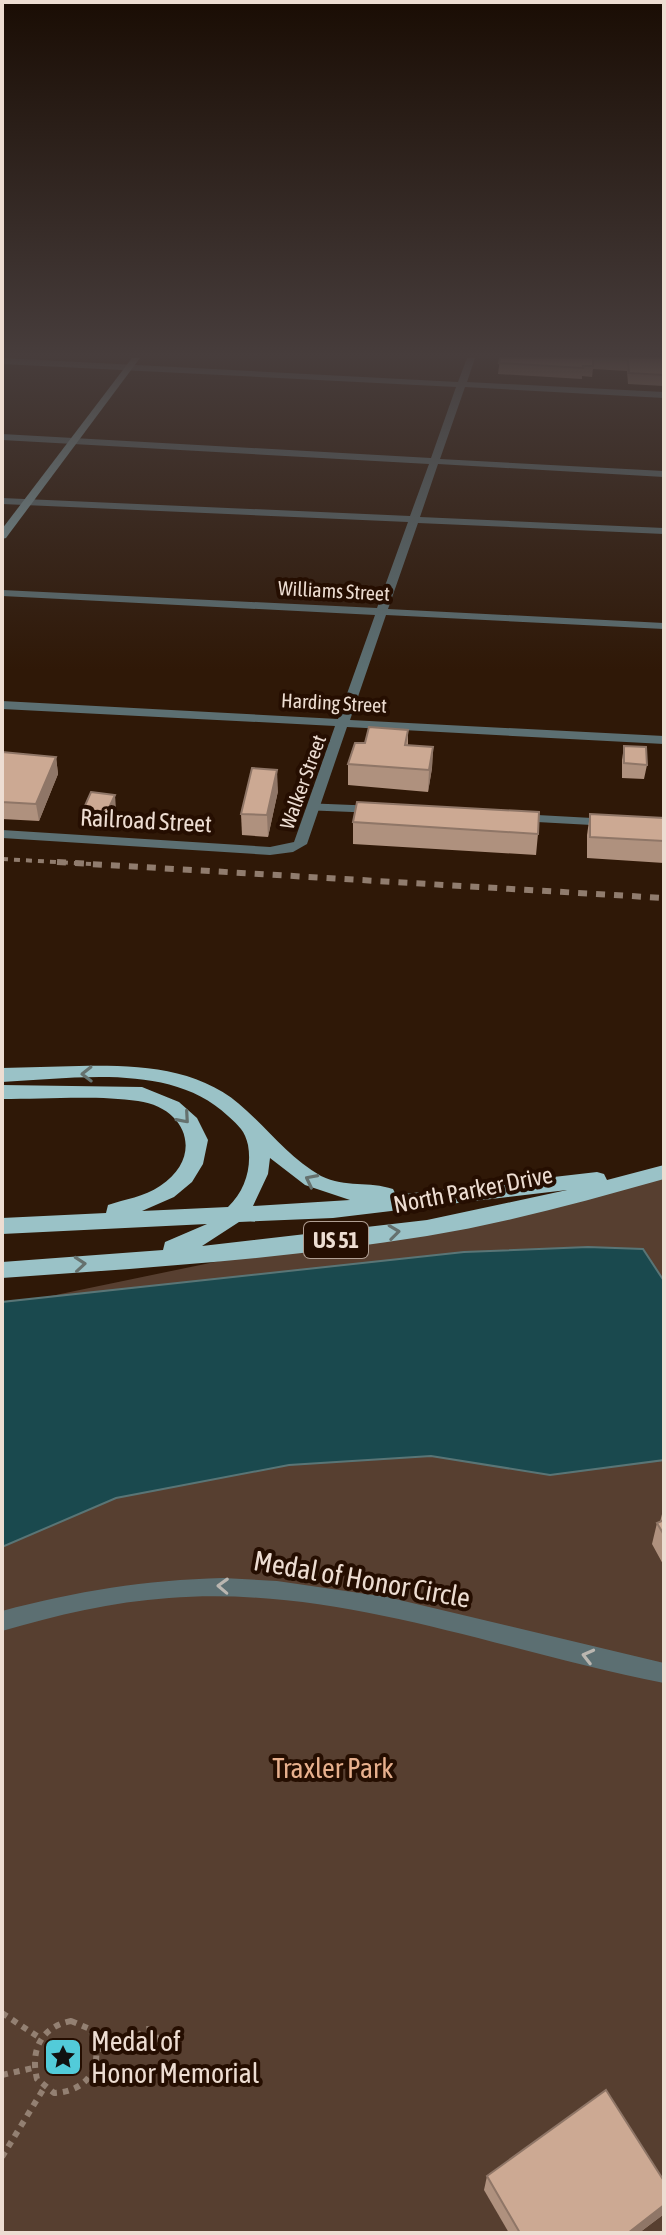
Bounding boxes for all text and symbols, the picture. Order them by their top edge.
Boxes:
street label: Williams Street [278,576,391,605]
street label: Harding Street [281,688,388,717]
street label: Walker Street [275,731,330,832]
street label: Railroad Street [79,804,213,837]
one-way arrow [80,1065,93,1083]
one-way arrow [175,1109,189,1123]
street label: North Parker Drive [391,1161,555,1218]
one-way arrow [304,1174,319,1189]
road number: US 51 [304,1222,368,1258]
one-way arrow [387,1224,401,1241]
one-way arrow [74,1256,87,1273]
street label: Medal of Honor Circle [251,1544,473,1614]
one-way arrow [216,1577,229,1594]
one-way arrow [581,1649,595,1666]
park label: Traxler Park [272,1752,394,1784]
place label: Medal of Honor Memorial [91,2025,260,2089]
place icon: Medal of Honor Memorial [42,2036,84,2078]

